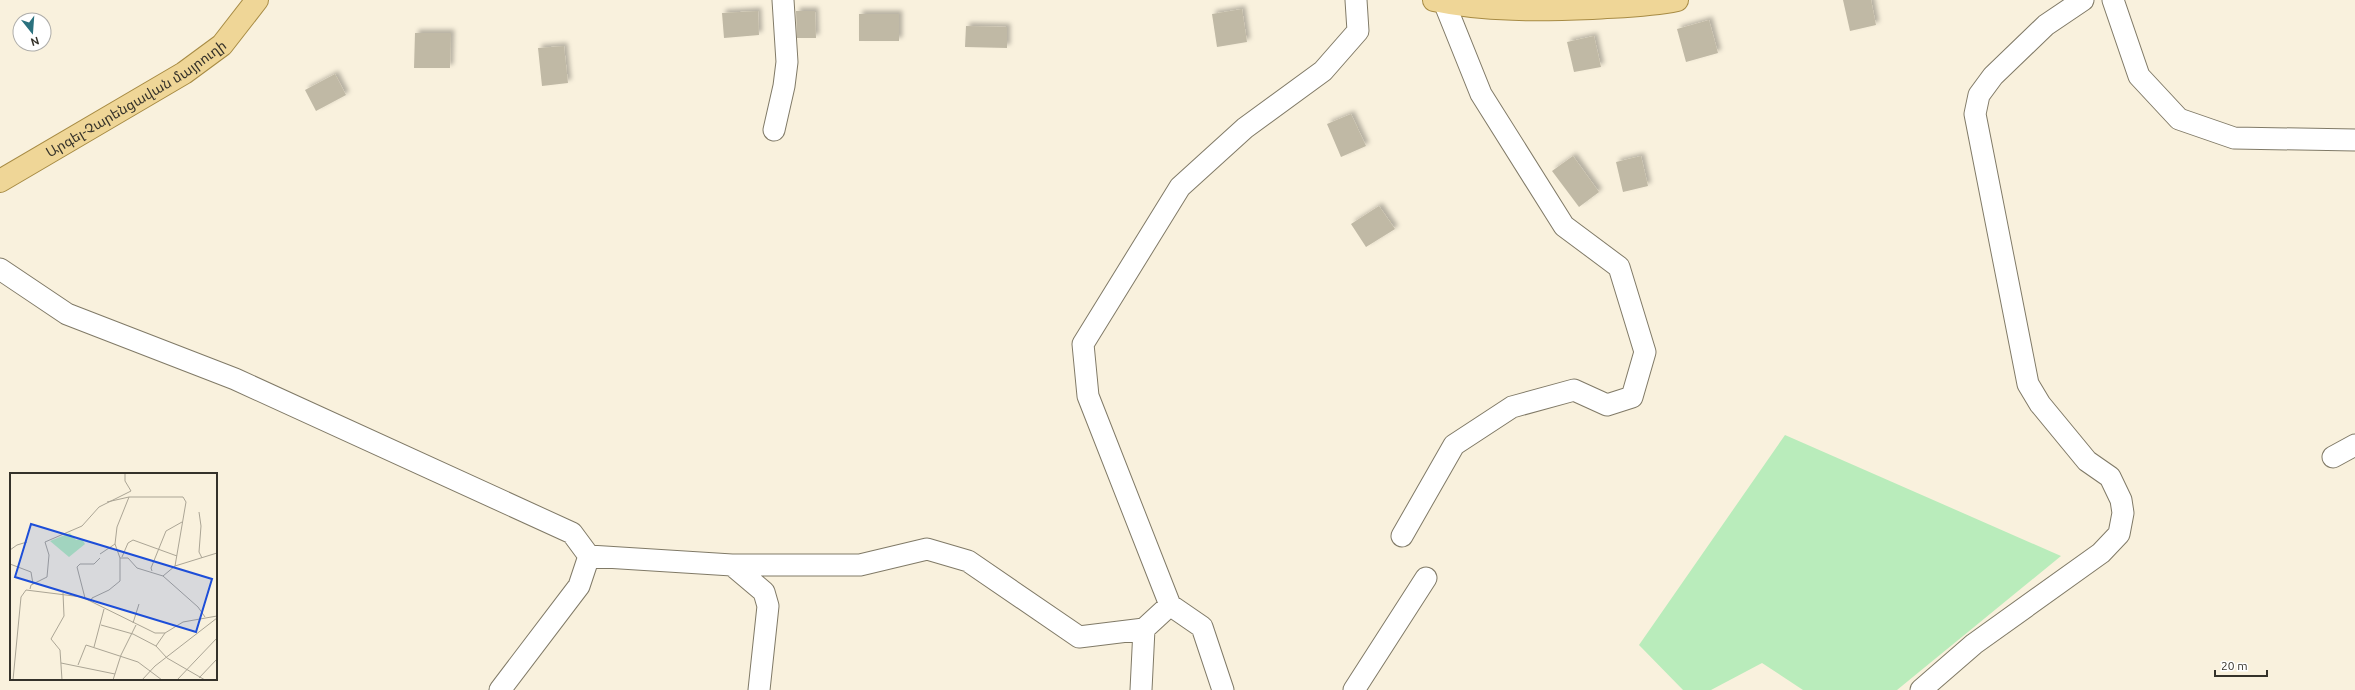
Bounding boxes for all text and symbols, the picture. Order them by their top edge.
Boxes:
north arrow [12,12,52,52]
text: N [29,35,41,49]
street label: Արգել-Չարենցավան մայրուղի [43,37,229,160]
inset map [10,473,217,680]
scale bar [2215,652,2267,678]
text: 20 m [2221,659,2248,672]

